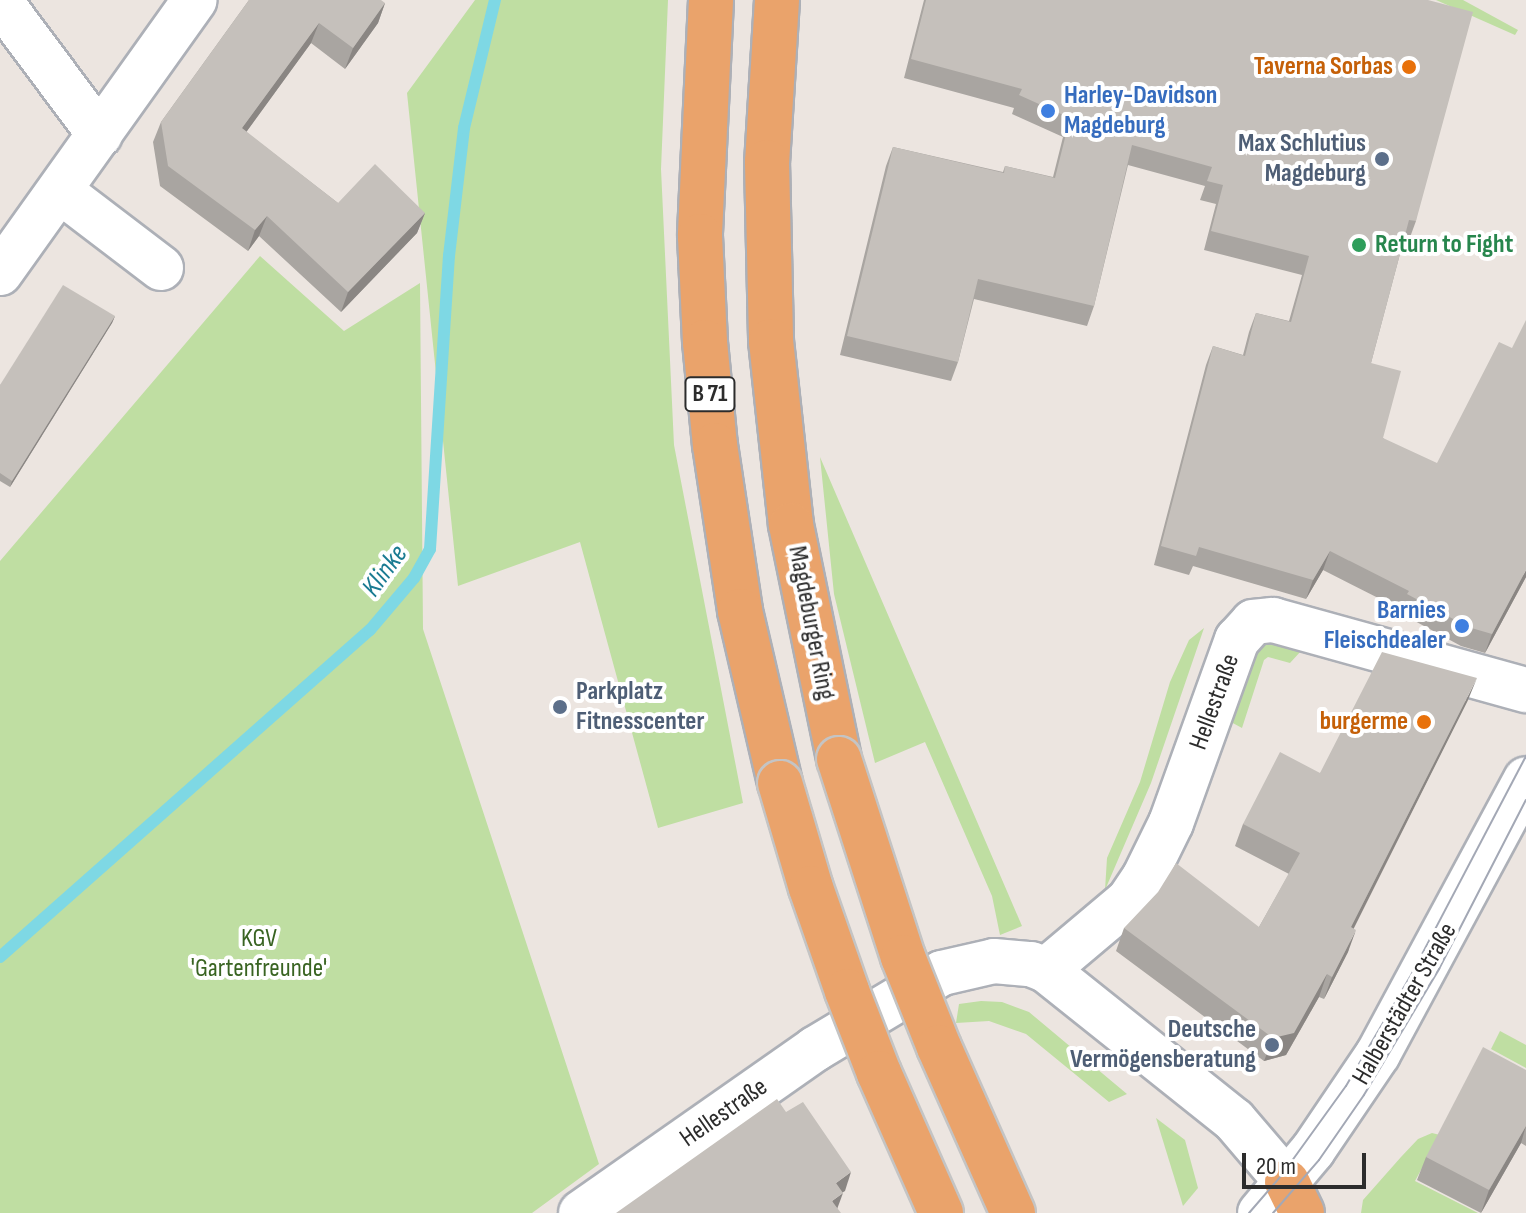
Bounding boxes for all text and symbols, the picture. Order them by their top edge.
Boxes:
place label: Taverna Sorbas [1254,51,1393,83]
marker: Taverna Sorbas [1400,58,1418,76]
place label: Harley-Davidson Magdeburg [1064,80,1217,142]
marker: Harley-Davidson Magdeburg [1039,102,1057,120]
place label: Max Schlutius Magdeburg [1238,128,1366,190]
marker: Max Schlutius Magdeburg [1373,150,1391,168]
place label: Return to Fight [1375,229,1513,261]
marker: Return to Fight [1350,236,1368,254]
road number: B 71 [684,374,736,414]
water label: Klinke [355,539,415,603]
street label: Magdeburger Ring [781,543,841,703]
place label: Barnies Fleischdealer [1324,595,1446,656]
marker: Barnies Fleischdealer [1453,617,1471,635]
street label: Hellestraße [1183,650,1247,754]
place label: Parkplatz Fitnesscenter [576,676,704,738]
marker: Parkplatz Fitnesscenter [551,698,569,716]
place label: burgerme [1320,706,1408,738]
marker: burgerme [1415,713,1433,731]
street label: Halberstädter Straße [1346,918,1464,1090]
park label: KGV 'Gartenfreunde' [191,923,327,984]
place label: Deutsche Vermögensberatung [1070,1014,1256,1076]
marker: Deutsche Vermögensberatung [1263,1036,1281,1054]
street label: Hellestraße [674,1072,774,1154]
scale bar [1246,1137,1370,1187]
text: 20 m [1256,1152,1296,1181]

